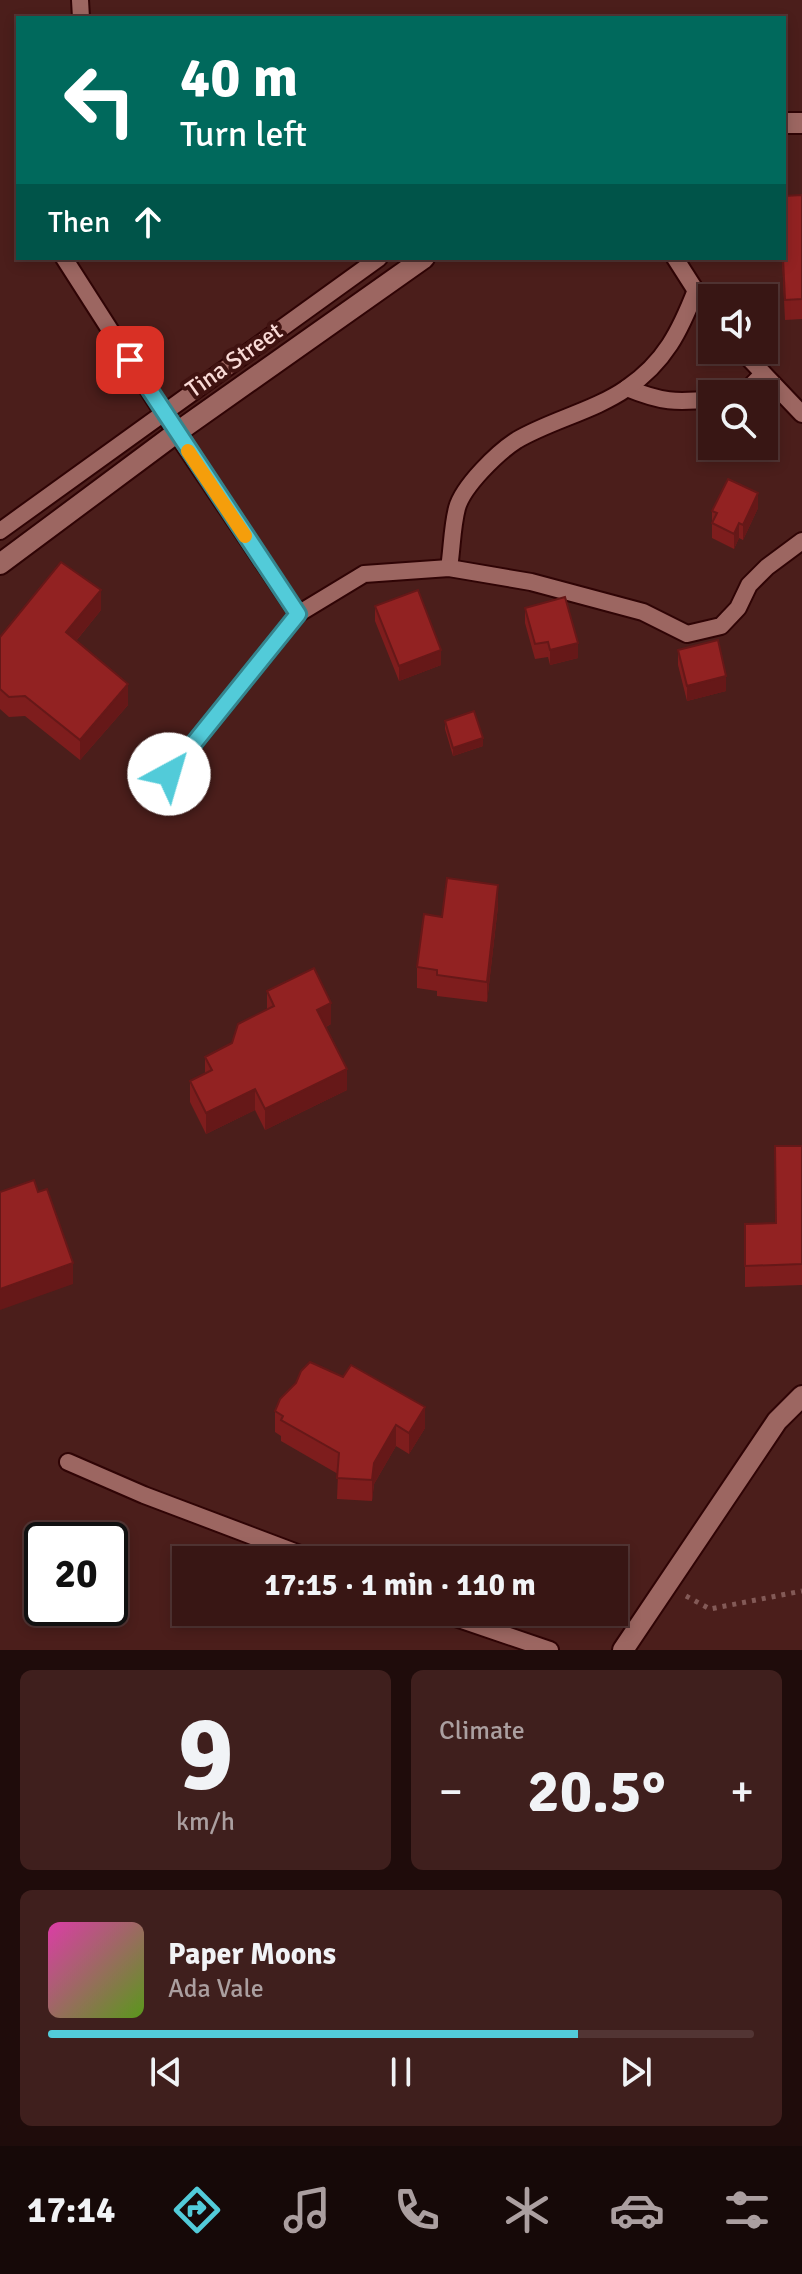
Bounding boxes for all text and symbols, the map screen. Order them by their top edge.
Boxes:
text: 40 m [180,43,298,112]
icon: left [48,48,152,152]
text: Turn left [180,112,307,157]
icon: ahead [126,200,170,244]
text: Then [48,204,110,241]
map controls [698,284,778,460]
button: sound [698,284,778,364]
street label: Tina Street [180,316,288,404]
pin [96,326,164,394]
icon: arrive [108,338,152,382]
button: search [698,380,778,460]
position arrow [127,732,211,816]
speed limit sign: 20 [24,1522,128,1626]
text: 17:15 · 1 min · 110 m [264,1567,536,1604]
text: 9 [177,1690,234,1818]
text: Climate [439,1715,525,1747]
text: 20.5° [527,1755,666,1829]
text: − [439,1765,463,1819]
text: + [730,1765,754,1819]
text: km/h [176,1806,235,1838]
text: Paper Moons [168,1936,336,1973]
text: Ada Vale [168,1973,264,2005]
icon: previous [144,2050,188,2094]
icon: pause [379,2050,423,2094]
icon: next [614,2050,658,2094]
icon: directions [169,2182,225,2238]
icon: music [279,2182,335,2238]
icon: phone [389,2182,445,2238]
icon: climate [499,2182,555,2238]
icon: car [609,2182,665,2238]
icon: filters [719,2182,775,2238]
text: 17:14 [27,2188,115,2233]

